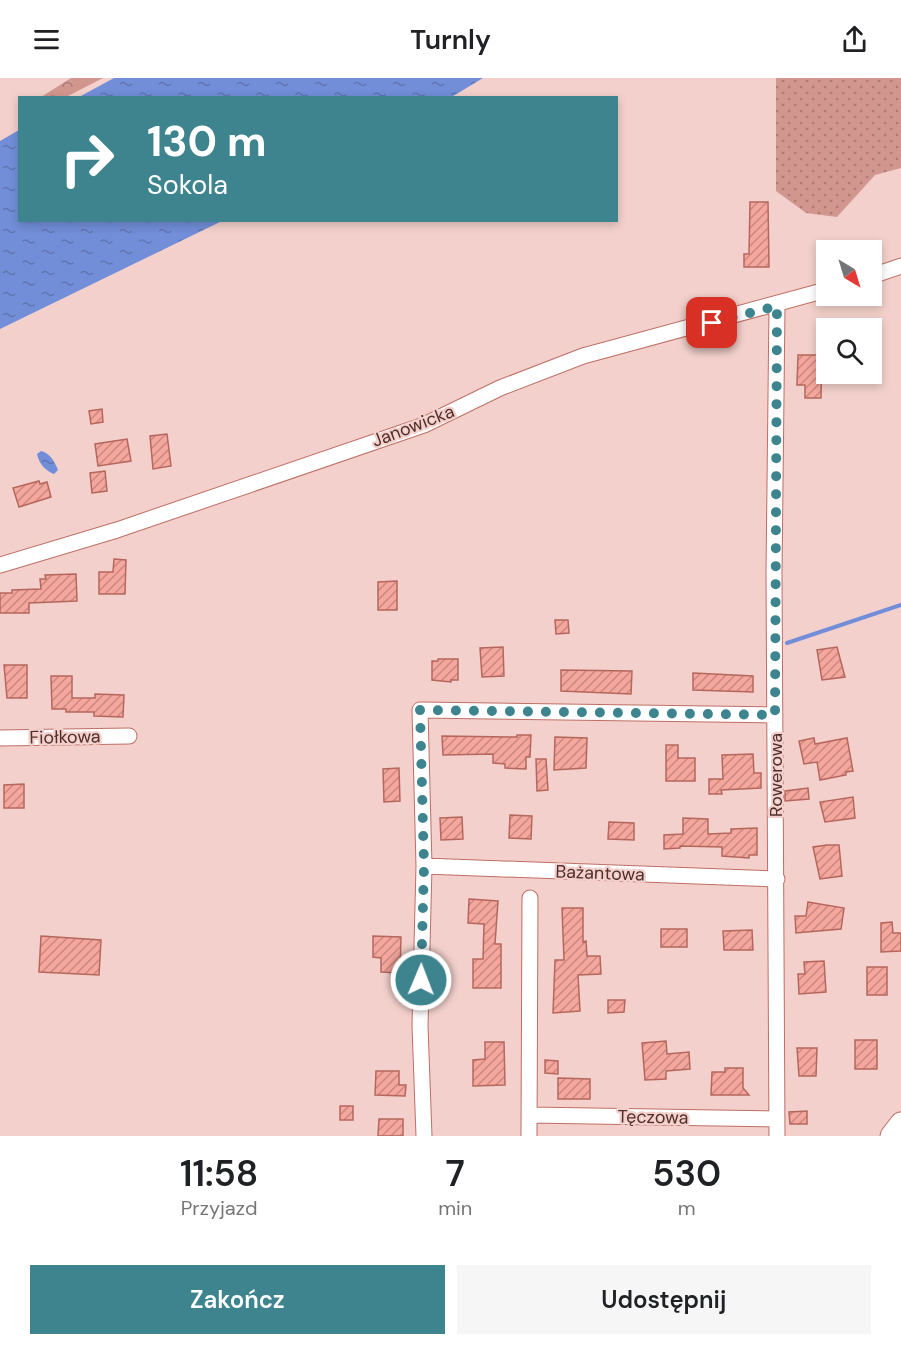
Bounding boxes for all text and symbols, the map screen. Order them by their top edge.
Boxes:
text: Turnly [410,22,491,57]
icon: menu [30,23,63,56]
icon: share [838,23,871,56]
text: 130 m [147,114,267,169]
icon: right [48,120,126,198]
text: Sokola [147,167,228,202]
north arrow [816,240,882,306]
map controls [816,240,882,384]
pin [686,297,737,348]
icon: arrive [695,306,728,339]
button: search [816,318,882,384]
street label: Janowicka [368,399,458,453]
street label: Fiołkowa [29,724,101,750]
street label: Rowerowa [764,733,788,817]
street label: Bażantowa [555,859,645,887]
position arrow [389,948,453,1012]
street label: Tęczowa [617,1104,689,1130]
text: 11:58 [180,1150,258,1197]
text: 7 [446,1150,465,1197]
text: 530 [652,1150,721,1197]
text: Przyjazd [181,1195,257,1221]
text: min [438,1195,472,1221]
text: m [678,1195,696,1221]
button: Zakończ [30,1265,445,1334]
button: Udostępnij [457,1265,871,1334]

